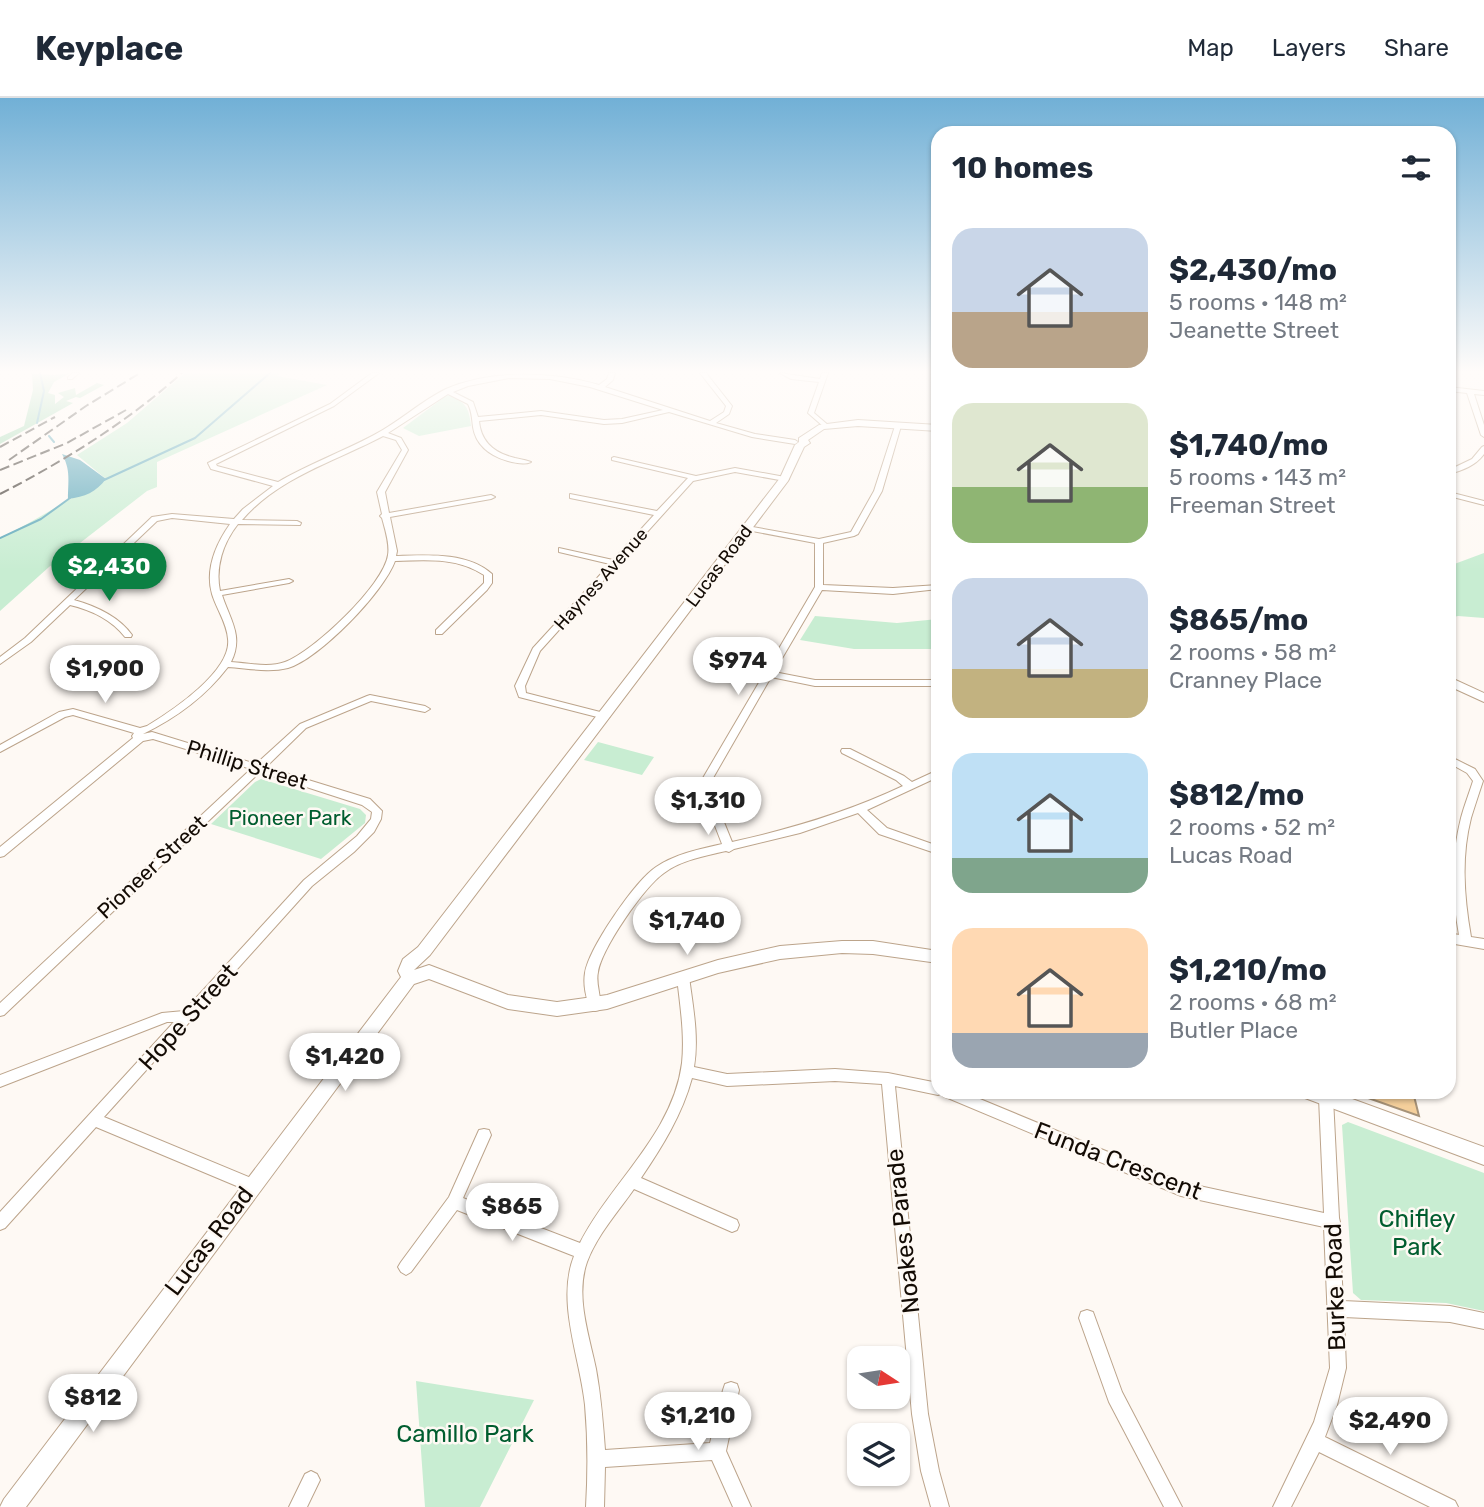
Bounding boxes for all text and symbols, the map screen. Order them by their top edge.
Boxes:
text: Keyplace [35,29,183,68]
text: Map [1187,34,1234,62]
text: Layers [1272,34,1346,62]
text: Share [1384,34,1449,62]
icon: filters [1397,149,1435,187]
text: 10 homes [952,150,1093,186]
text: $2,430/mo [1169,252,1337,288]
icon: home [1008,256,1092,340]
text: 5 rooms · 148 m² [1169,288,1347,316]
text: Jeanette Street [1169,316,1339,344]
text: $1,740/mo [1169,427,1328,463]
icon: home [1008,431,1092,515]
text: 5 rooms · 143 m² [1169,463,1346,491]
text: Freeman Street [1169,491,1336,519]
street label: Lucas Road [681,521,757,611]
street label: Haynes Avenue [549,523,653,635]
pin: $2,430 [52,544,166,603]
text: $2,430 [67,552,151,580]
text: $865/mo [1169,602,1308,638]
icon: home [1008,606,1092,690]
pin: $974 [697,638,779,697]
text: 2 rooms · 58 m² [1169,638,1336,666]
pin: $1,900 [48,646,162,705]
text: $974 [709,646,767,674]
text: $1,900 [66,654,144,682]
text: Cranney Place [1169,666,1322,694]
street label: Phillip Street [184,734,311,795]
text: $812/mo [1169,777,1304,813]
pin: $1,310 [651,778,765,837]
icon: home [1008,781,1092,865]
text: $1,310 [670,786,746,814]
park label: Pioneer Park [228,805,352,830]
street label: Pioneer Street [92,810,211,924]
text: 2 rooms · 52 m² [1169,813,1335,841]
text: Lucas Road [1169,841,1293,869]
pin: $1,740 [630,898,744,957]
text: $1,740 [649,906,725,934]
text: $1,210/mo [1169,952,1327,988]
icon: home [1008,956,1092,1040]
street label: Hope Street [133,958,243,1076]
text: 2 rooms · 68 m² [1169,988,1337,1016]
text: Butler Place [1169,1016,1298,1044]
pin: $1,420 [288,1034,402,1093]
text: $1,420 [305,1042,385,1070]
street label: Funda Crescent [1030,1116,1206,1206]
street label: Noakes Parade [880,1147,926,1315]
street label: Lucas Road [159,1181,259,1301]
pin: $865 [471,1184,553,1243]
text: $865 [482,1192,542,1220]
park label: Chifley Park [1378,1205,1456,1261]
street label: Burke Road [1319,1223,1351,1351]
north arrow [847,1346,910,1409]
map controls [847,1346,910,1486]
pin: $812 [52,1374,134,1434]
text: $812 [64,1383,122,1411]
pin: $1,210 [641,1392,755,1452]
pin: $2,490 [1333,1398,1447,1457]
text: $1,210 [660,1401,736,1429]
text: $2,490 [1349,1406,1431,1434]
park label: Camillo Park [396,1420,534,1448]
button: layers [847,1423,910,1486]

